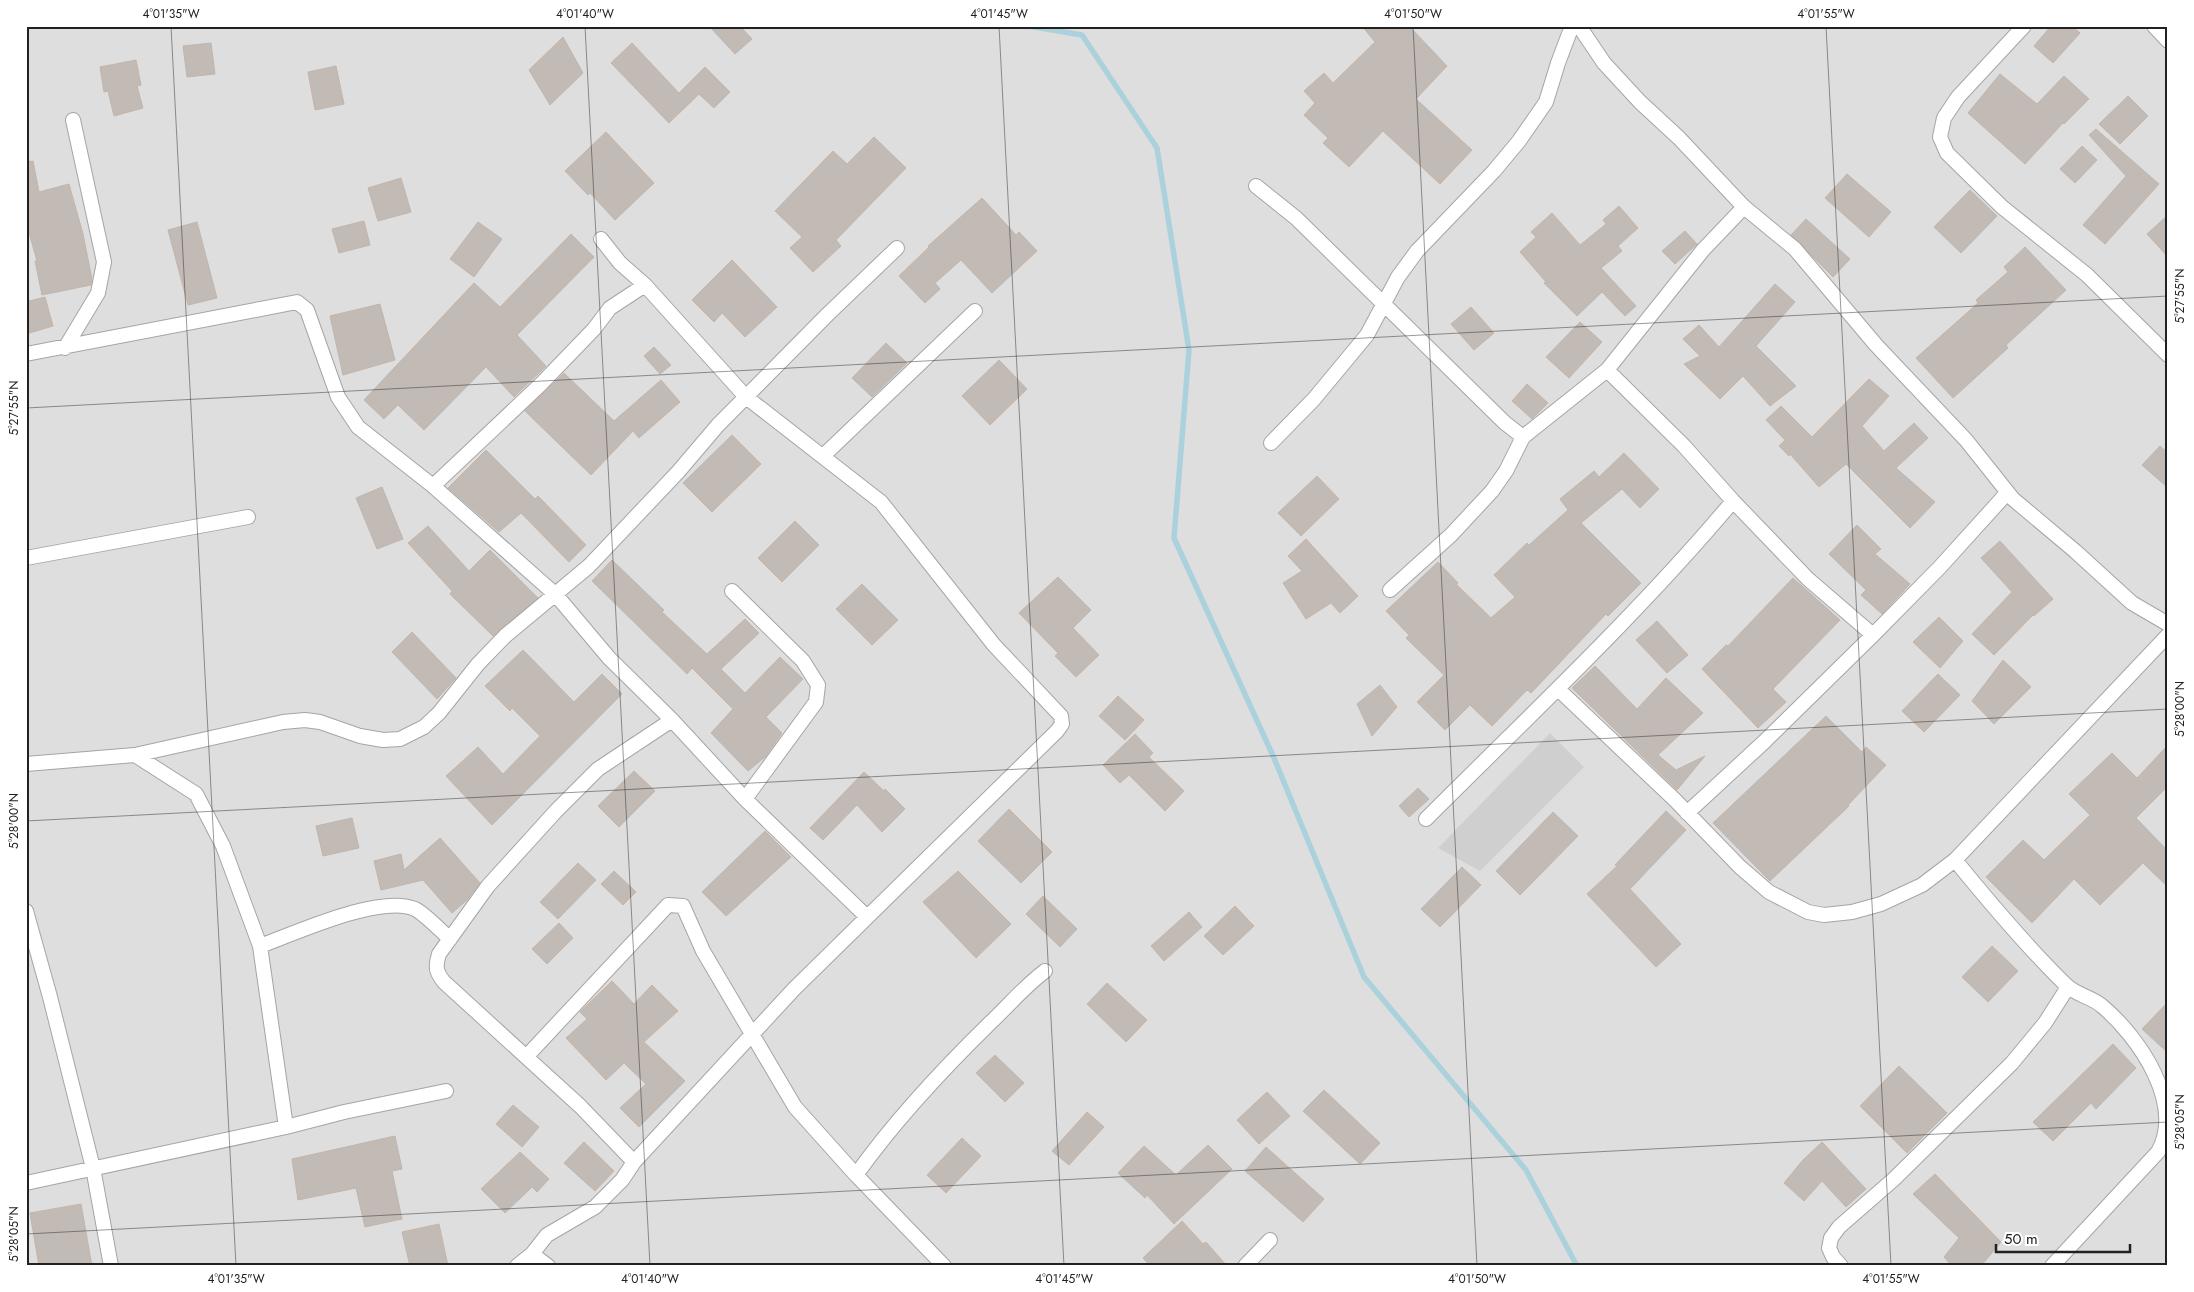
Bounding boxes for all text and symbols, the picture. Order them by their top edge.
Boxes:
text: 4°01'35"W [142,5,200,23]
text: 4°01'40"W [556,5,614,23]
text: 4°01'45"W [970,5,1028,23]
text: 4°01'50"W [1384,5,1442,23]
text: 4°01'55"W [1797,5,1855,23]
text: 5°27'55"N [2171,268,2189,324]
text: 5°27'55"N [5,380,23,436]
text: 5°28'00"N [2171,681,2189,737]
text: 5°28'00"N [5,793,23,849]
text: 5°28'05"N [2171,1094,2189,1150]
text: 5°28'05"N [5,1206,23,1262]
scale bar [1996,1222,2130,1254]
text: 50 m [2004,1228,2038,1250]
text: 4°01'35"W [207,1270,265,1288]
text: 4°01'40"W [621,1270,679,1288]
text: 4°01'45"W [1035,1270,1093,1288]
text: 4°01'50"W [1448,1270,1506,1288]
text: 4°01'55"W [1862,1270,1920,1288]

